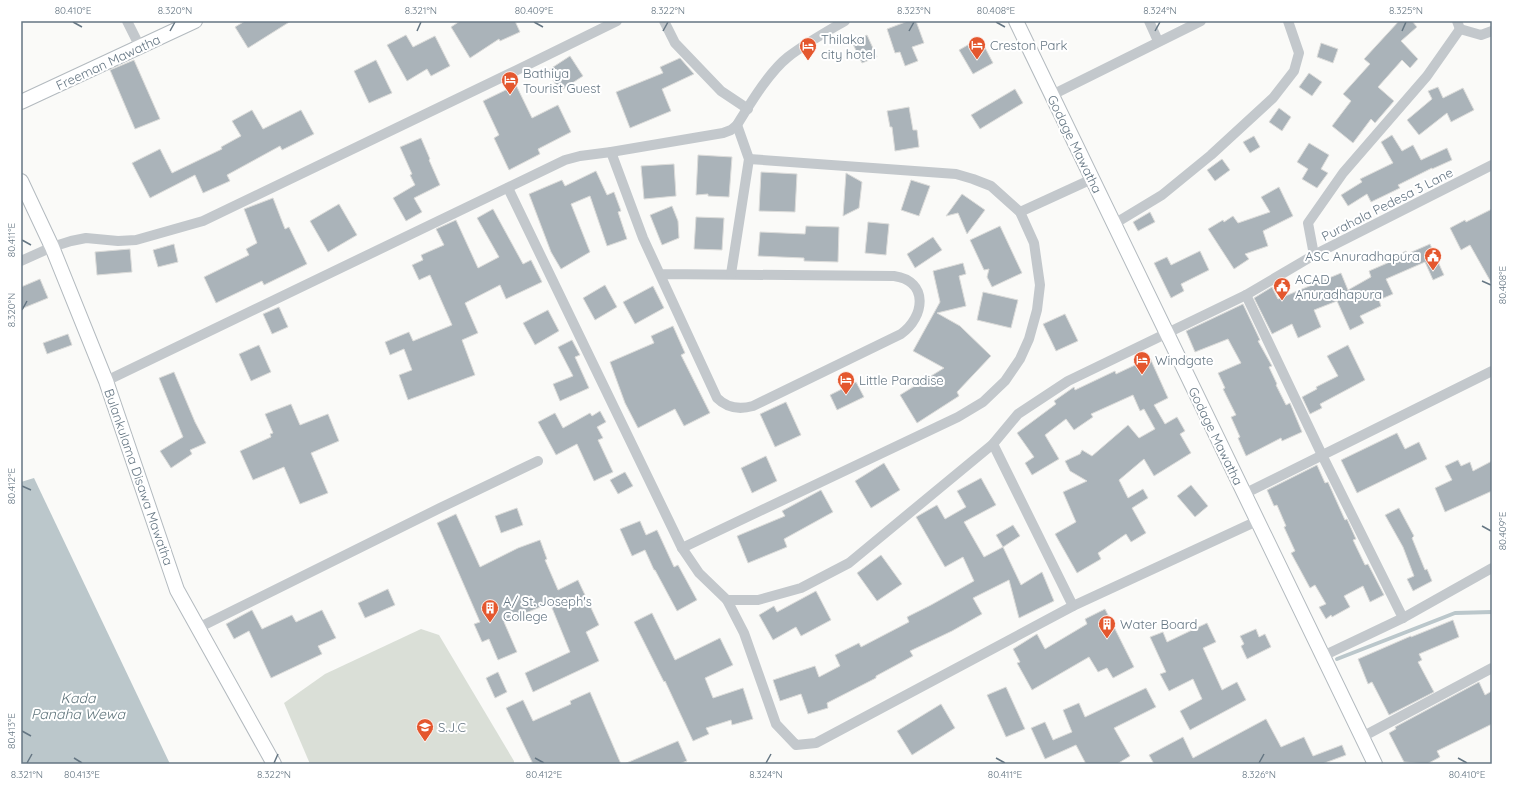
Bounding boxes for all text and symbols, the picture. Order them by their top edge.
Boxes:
text: 80.410°E [55,4,92,17]
text: 8.320°N [158,4,192,17]
text: 8.321°N [405,4,437,17]
text: 80.409°E [515,4,554,17]
text: 8.322°N [651,4,685,17]
text: 8.323°N [897,4,931,17]
text: 80.408°E [977,4,1016,17]
text: 8.324°N [1143,4,1177,17]
text: 8.325°N [1389,4,1423,17]
street label: Freeman Mawatha [53,31,163,93]
place label: Thilaka city hotel [821,31,876,62]
hotel icon: Creston Park [967,35,987,60]
hotel icon: Thilaka city hotel [798,36,818,61]
place label: Creston Park [990,37,1067,53]
place label: Bathiya Tourist Guest [523,65,601,96]
hotel icon: Bathiya Tourist Guest [500,70,520,95]
street label: Godage Mawatha [1044,92,1106,196]
street label: Purahala Pedesa 3 Lane [1319,164,1455,244]
text: 80.411°E [5,222,18,257]
public building icon: ASC Anuradhapura [1423,246,1443,271]
place label: ASC Anuradhapura [1305,248,1420,264]
text: 80.408°E [1496,265,1509,304]
place label: ACAD Anuradhapura [1295,271,1382,302]
public building icon: ACAD Anuradhapura [1272,276,1292,301]
text: 8.320°N [5,293,18,327]
hotel icon: Windgate [1132,350,1152,375]
place label: Windgate [1155,352,1213,368]
hotel icon: Little Paradise [836,370,856,395]
place label: Little Paradise [859,372,944,388]
street label: Godage Mawatha [1185,384,1247,488]
street label: Bulankulama Disawa Mawatha [101,386,177,568]
text: 80.412°E [5,468,18,504]
text: 80.409°E [1496,511,1509,550]
place label: A/ St. Joseph's College [503,593,592,624]
building icon: A/ St. Joseph's College [480,598,500,623]
building icon: Water Board [1097,614,1117,639]
place label: Water Board [1120,616,1197,632]
water label: Kada Panaha Wewa [31,689,126,723]
text: 80.413°E [5,713,18,749]
school or university icon: S.J.C [415,717,435,742]
place label: S.J.C [438,719,466,735]
text: 8.321°N [11,768,43,781]
text: 80.413°E [64,768,100,781]
text: 8.322°N [257,768,291,781]
text: 80.412°E [526,768,562,781]
text: 8.324°N [749,768,783,781]
text: 80.411°E [988,768,1023,781]
text: 8.326°N [1242,768,1276,781]
text: 80.410°E [1449,768,1486,781]

